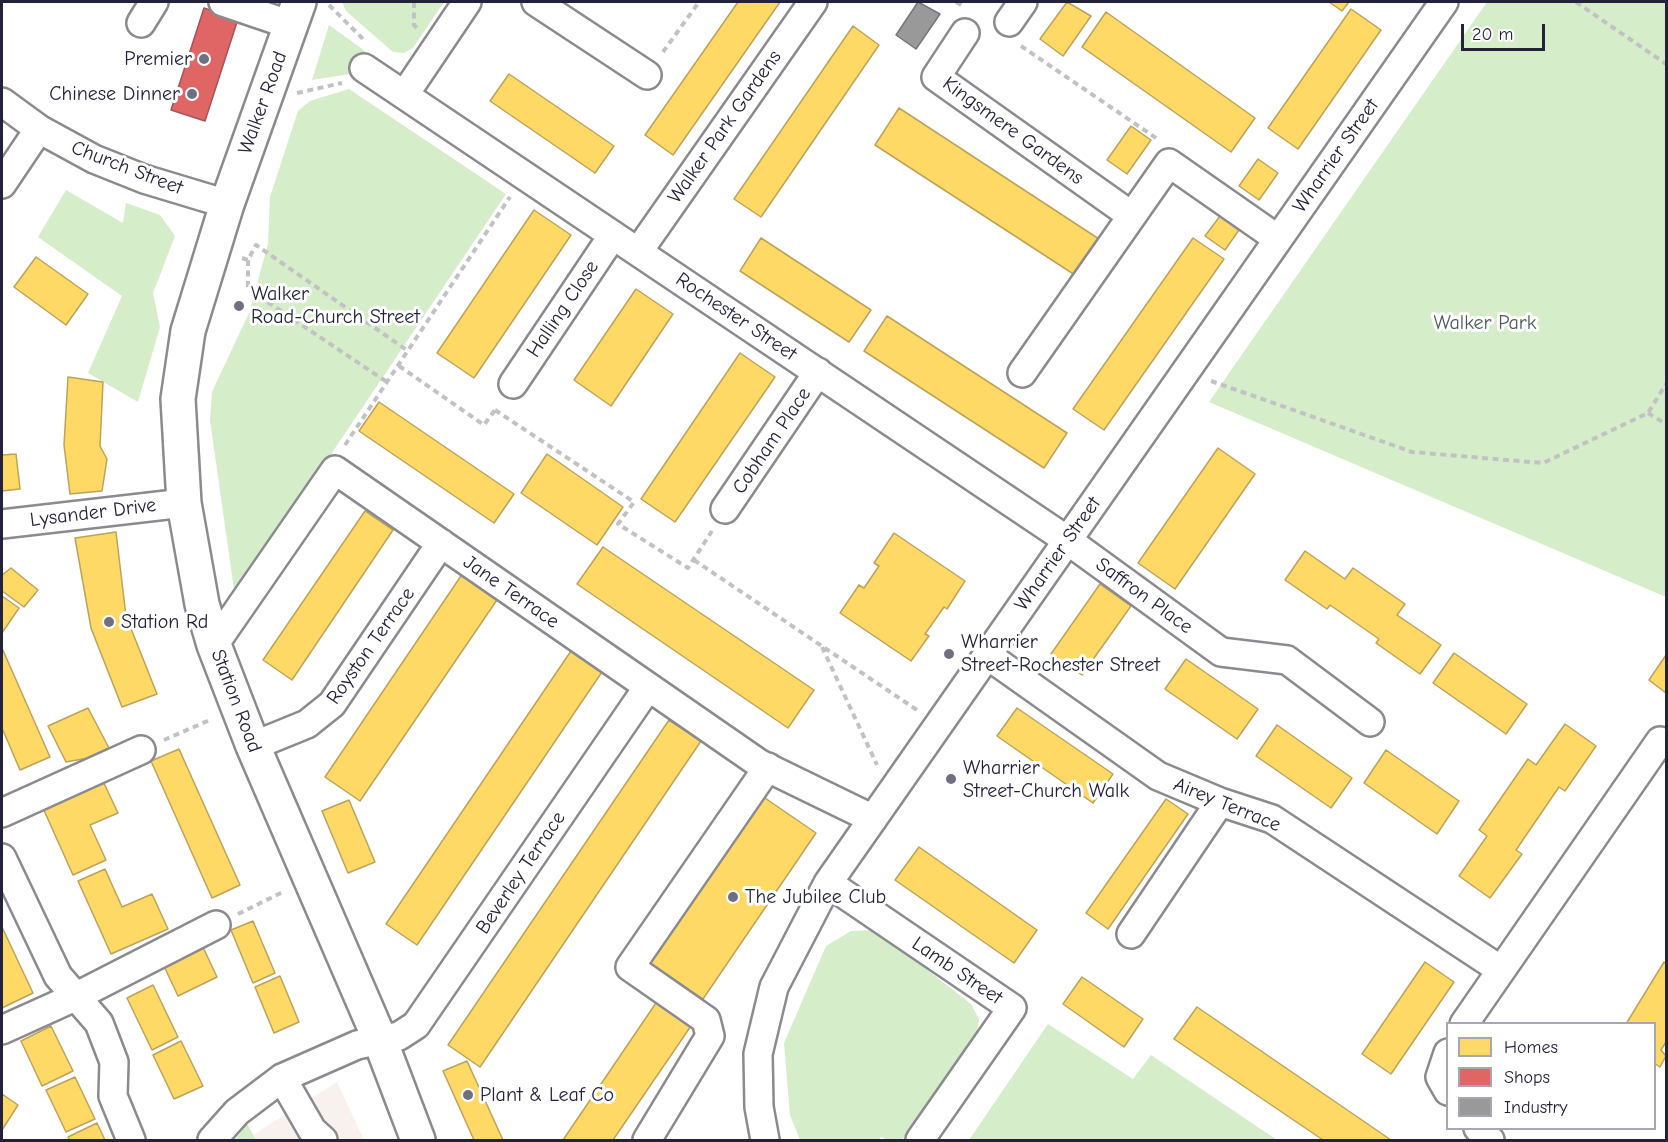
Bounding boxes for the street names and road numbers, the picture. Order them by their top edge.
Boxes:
street label: Walker Park Gardens [663,46,787,208]
street label: Walker Road [233,48,293,158]
street label: Kingsmere Gardens [938,72,1088,190]
street label: Wharrier Street [1288,94,1384,218]
street label: Church Street [68,136,186,200]
street label: Halling Close [522,256,604,362]
street label: Rochester Street [671,268,801,366]
street label: Cobham Place [728,383,816,499]
street label: Wharrier Street [1010,492,1106,616]
street label: Lysander Drive [29,493,157,533]
street label: Jane Terrace [458,550,564,634]
street label: Saffron Place [1091,553,1197,639]
street label: Royston Terrace [322,583,420,709]
street label: Station Road [205,646,267,756]
street label: Airey Terrace [1170,773,1284,837]
street label: Beverley Terrace [471,807,571,939]
street label: Lamb Street [907,932,1007,1010]

